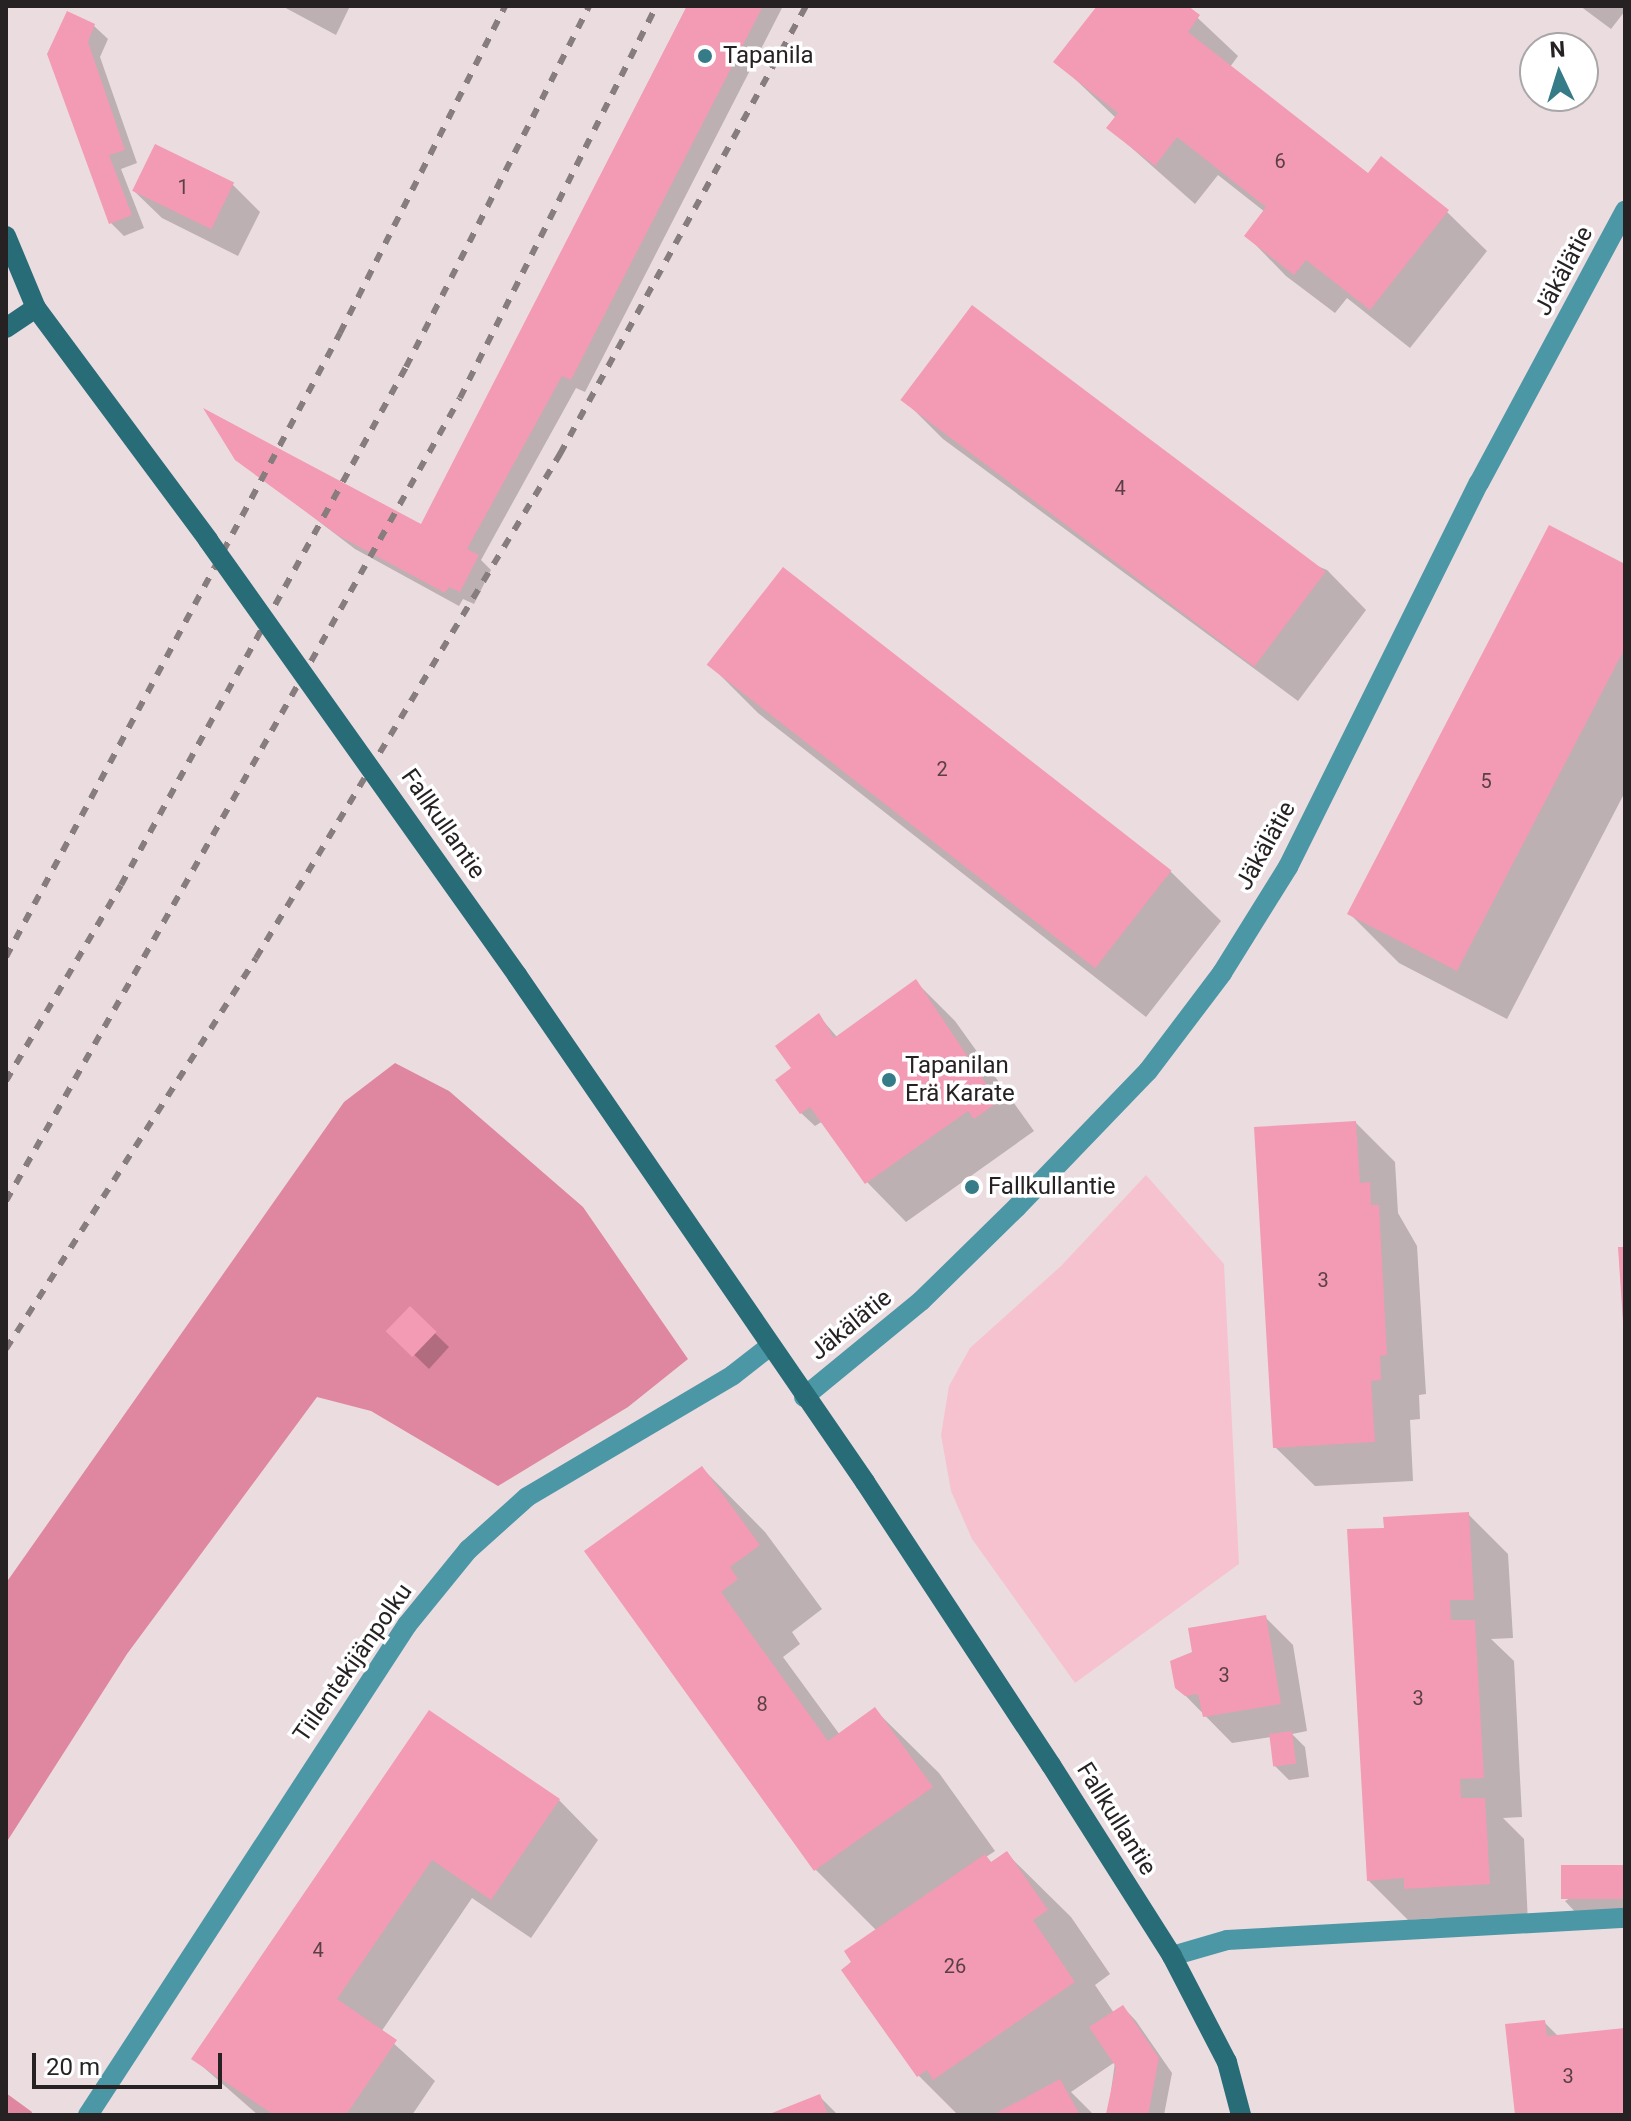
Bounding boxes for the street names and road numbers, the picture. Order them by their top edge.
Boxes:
street label: Jäkälätie [1529,221,1599,321]
street label: Fallkullantie [395,764,491,884]
street label: Jäkälätie [1230,797,1302,895]
street label: Jäkälätie [804,1283,898,1367]
street label: Tiilentekijänpolku [288,1578,418,1748]
street label: Fallkullantie [1070,1757,1162,1881]

